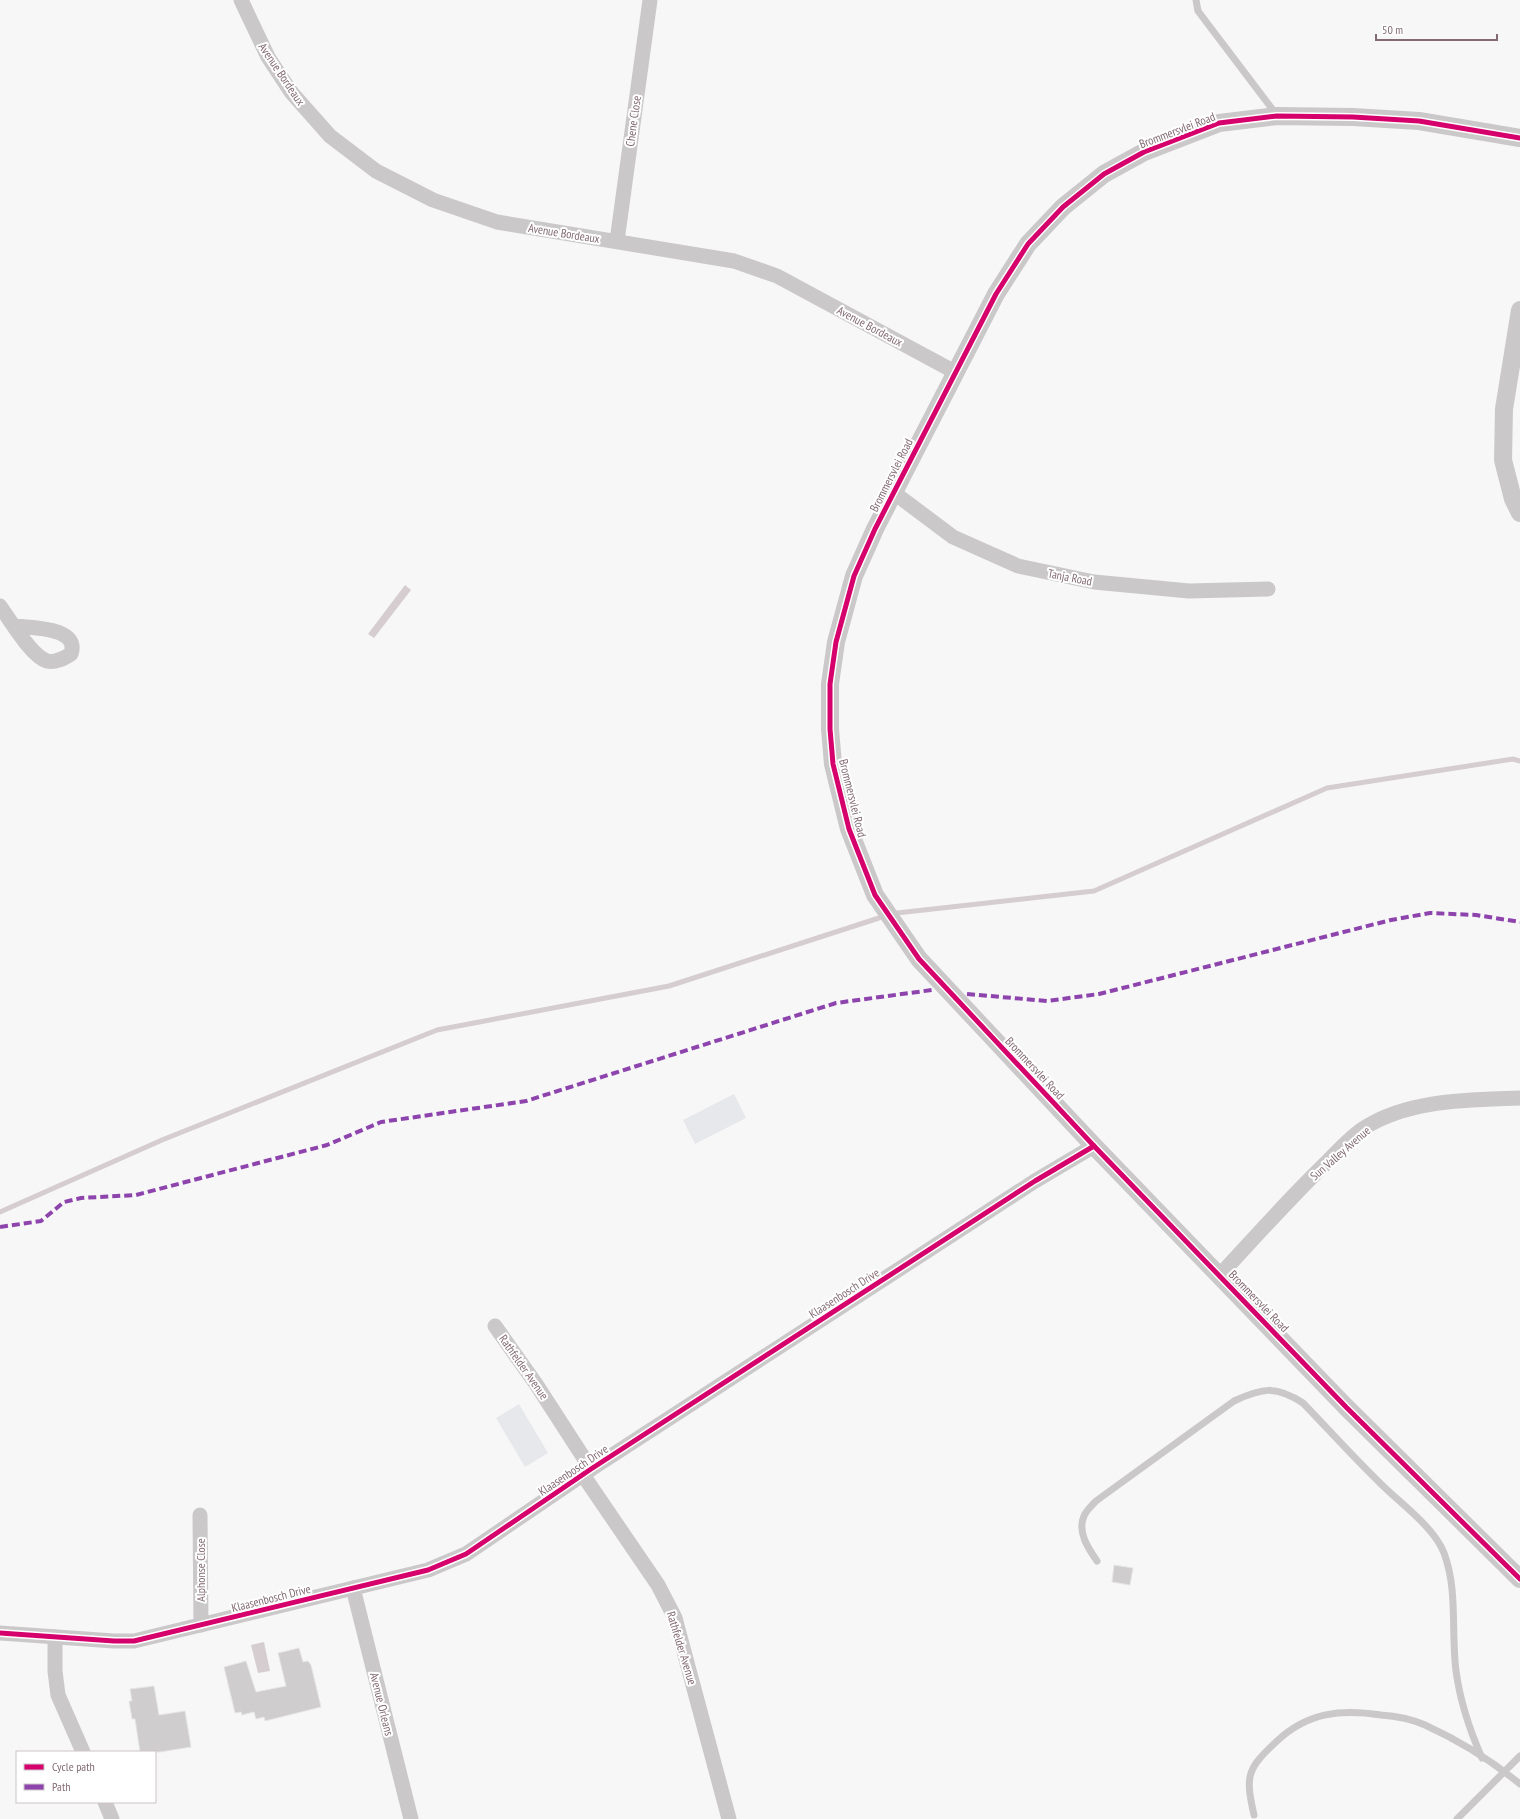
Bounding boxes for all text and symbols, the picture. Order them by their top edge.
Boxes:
scale bar [1376,16,1497,42]
text: 50 m [1382,22,1403,37]
street label: Avenue Bordeaux [256,40,308,108]
street label: Chene Close [622,95,644,147]
street label: Brommersvlei Road [1137,109,1217,151]
street label: Avenue Bordeaux [527,220,601,246]
street label: Avenue Bordeaux [835,302,905,350]
street label: Brommersvlei Road [866,436,916,514]
street label: Tanja Road [1047,565,1093,589]
street label: Brommersvlei Road [836,757,870,839]
street label: Brommersvlei Road [1002,1034,1068,1102]
street label: Sun Valley Avenue [1307,1123,1373,1183]
street label: Klaasenbosch Drive [806,1265,882,1321]
street label: Brommersvlei Road [1226,1267,1292,1335]
street label: Rathfelder Avenue [496,1332,552,1402]
street label: Klaasenbosch Drive [535,1441,611,1499]
street label: Alphonse Close [193,1538,208,1602]
street label: Klaasenbosch Drive [230,1581,312,1615]
street label: Rathfelder Avenue [664,1610,700,1687]
street label: Avenue Orleans [367,1671,397,1737]
legend [16,1751,156,1803]
text: Cycle path [52,1759,95,1774]
text: Path [52,1779,70,1794]

